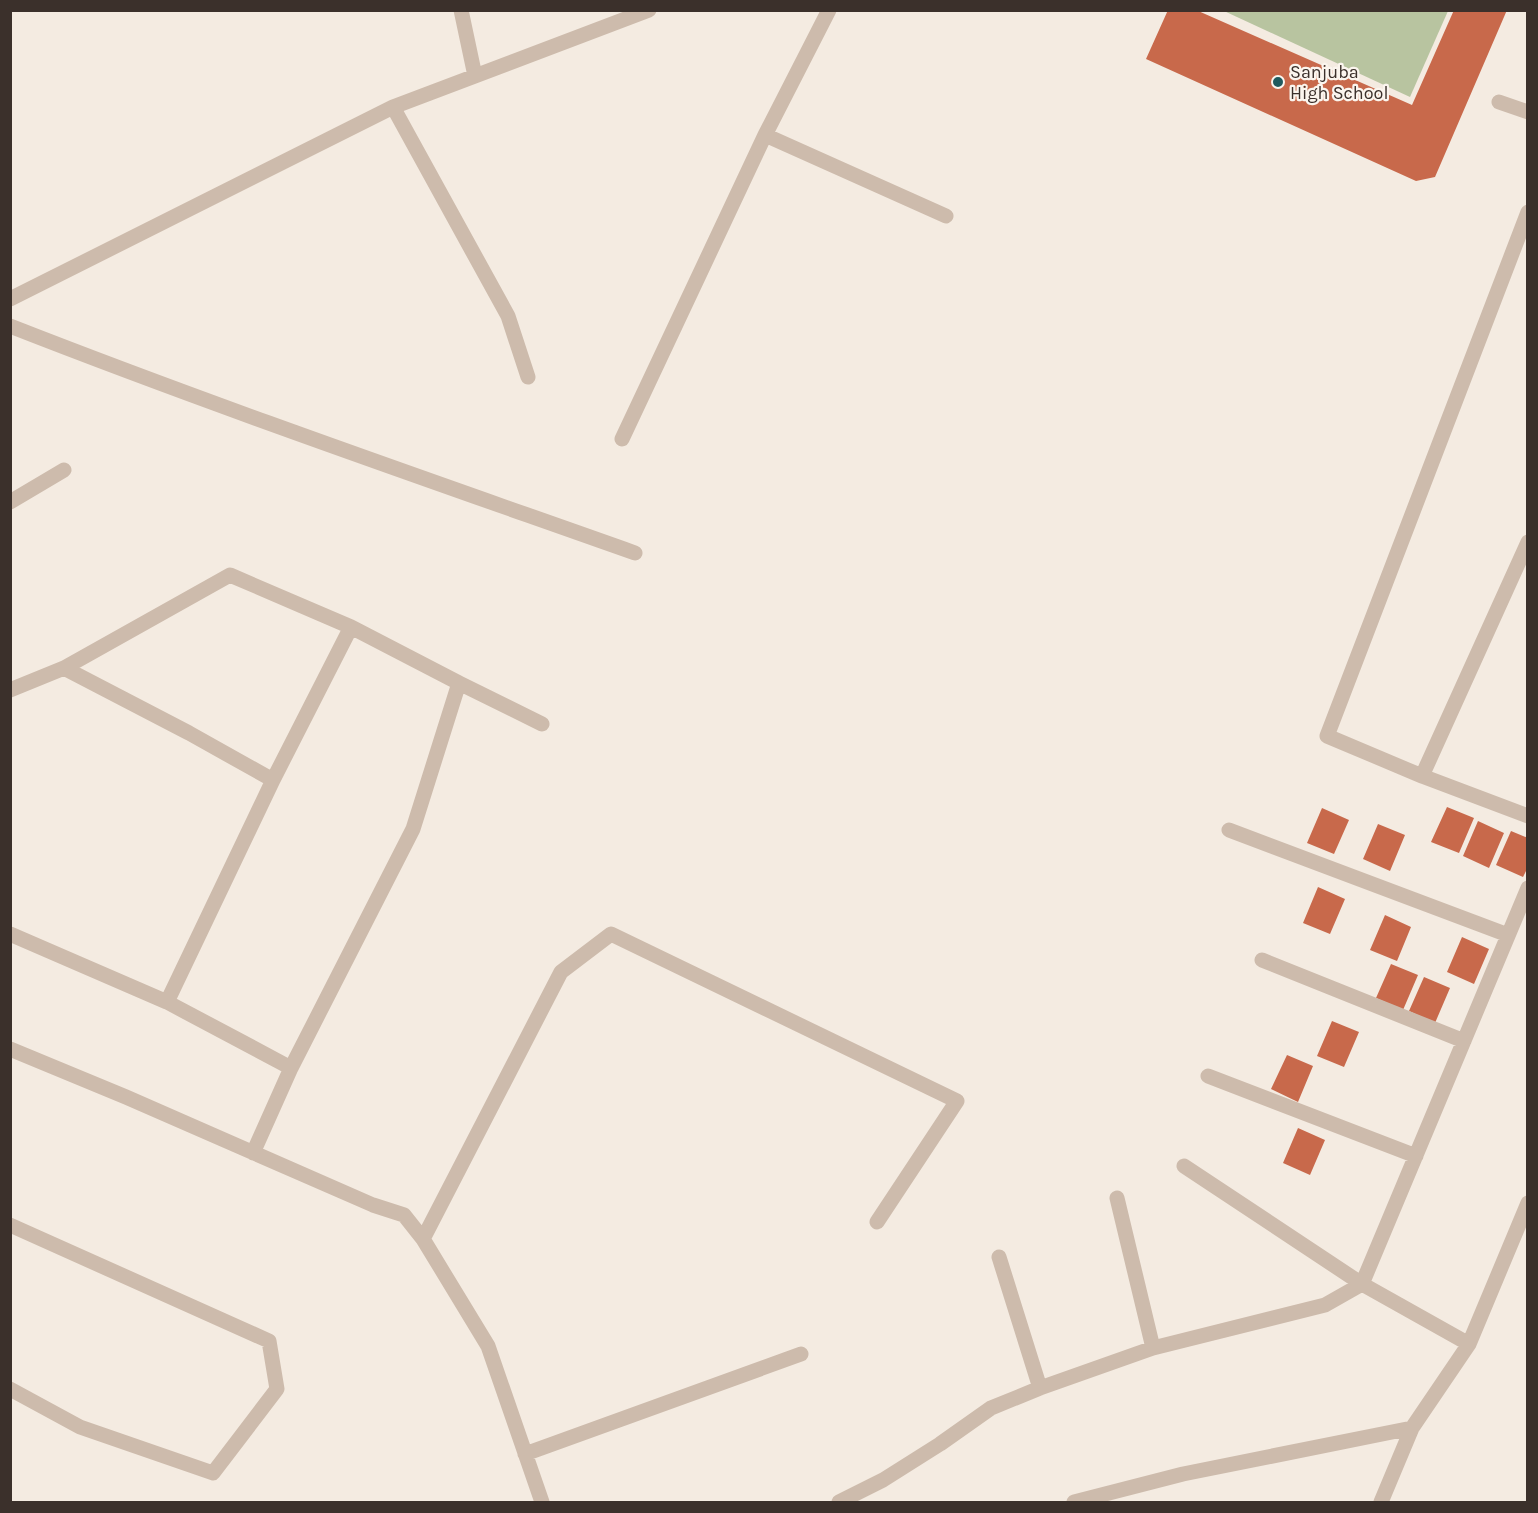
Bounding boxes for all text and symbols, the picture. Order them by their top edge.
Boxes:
place label: Sanjuba High School [1290,61,1388,104]
marker: Sanjuba High School [1271,75,1285,89]

